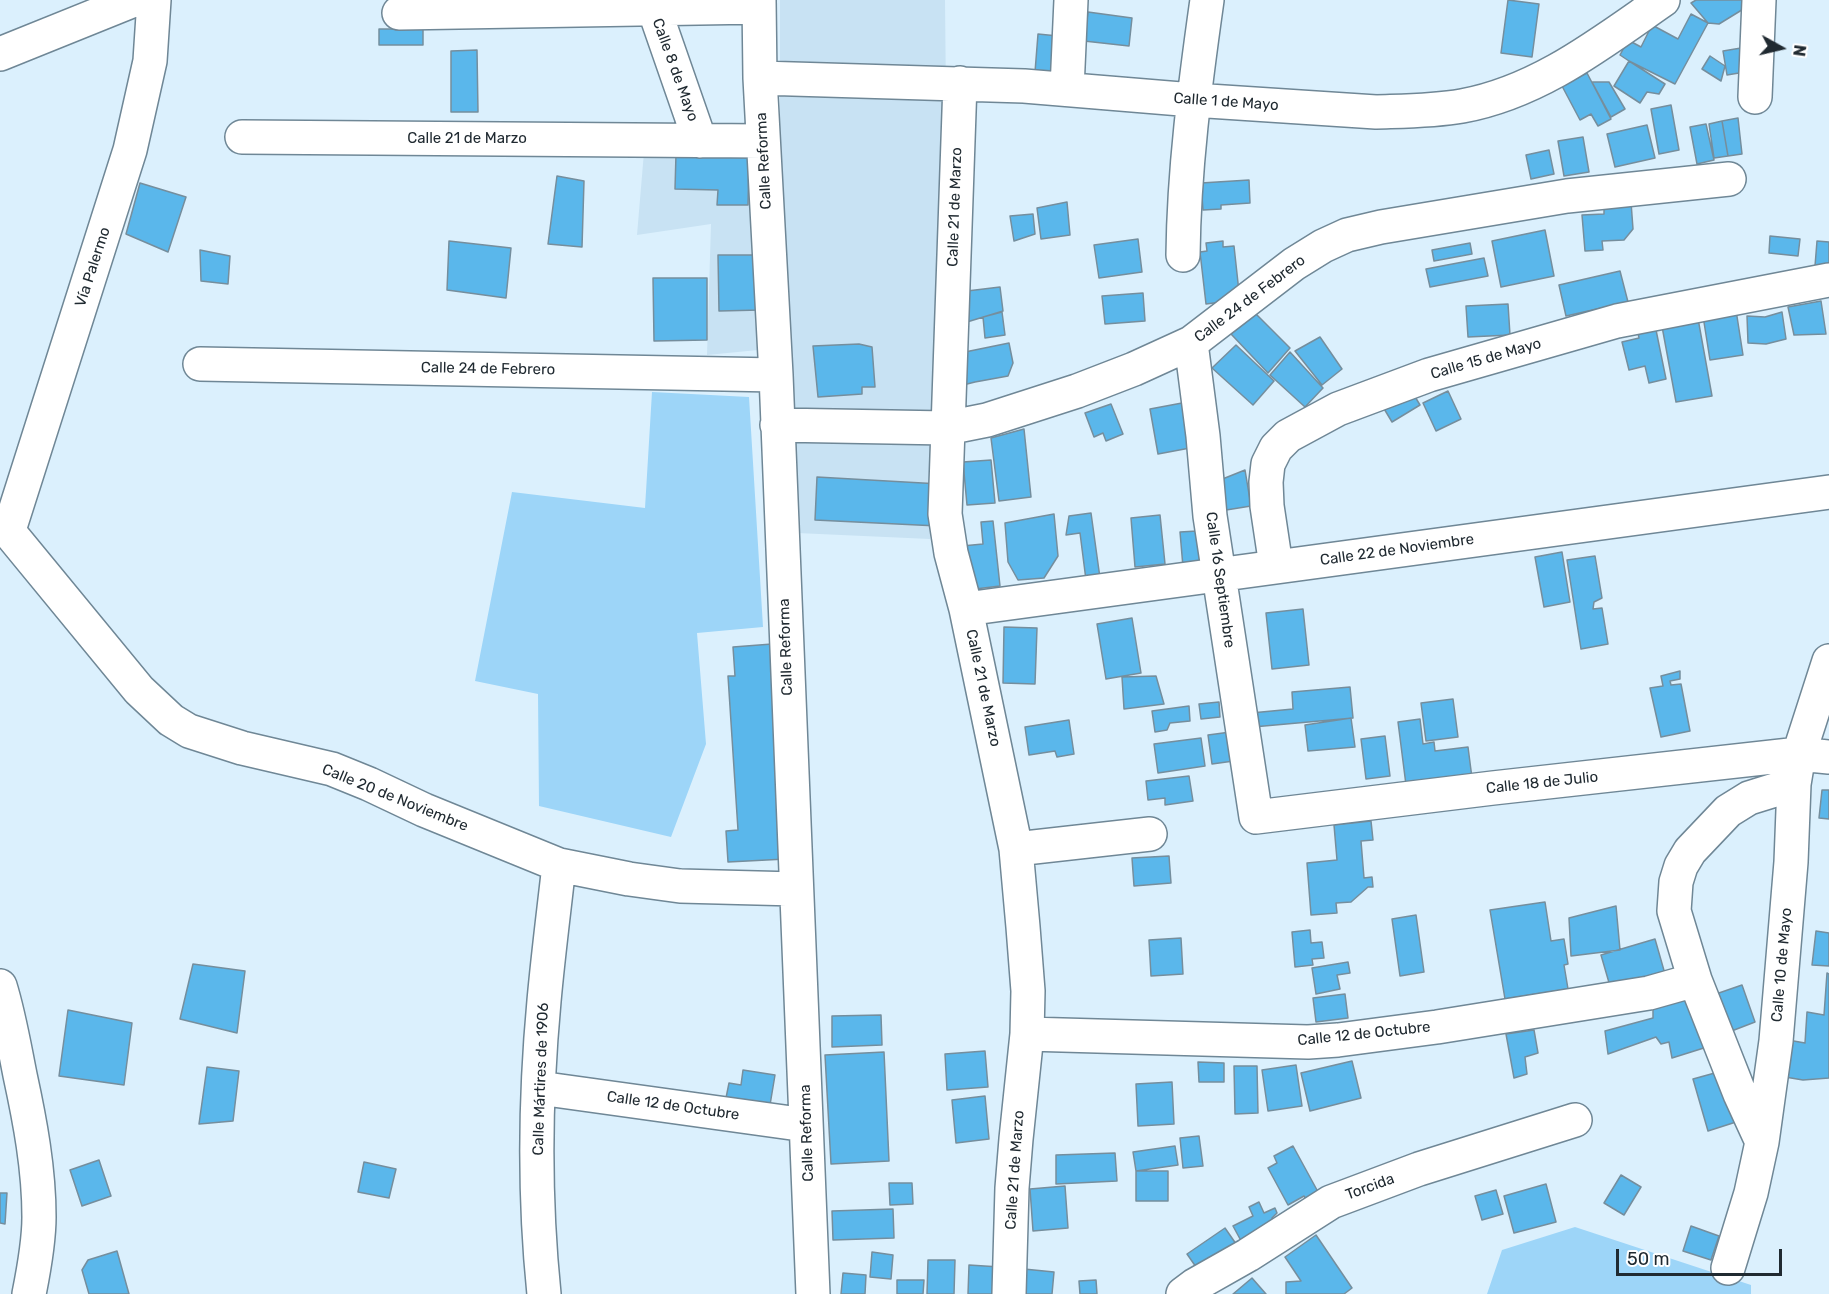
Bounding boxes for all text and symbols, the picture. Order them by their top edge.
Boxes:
street label: Calle 8 de Mayo [648,16,702,124]
north arrow [1751,18,1811,78]
text: N [1789,44,1810,58]
street label: Calle 1 de Mayo [1173,89,1279,115]
street label: Calle Reforma [752,112,776,210]
street label: Calle 21 de Marzo [407,130,527,148]
street label: Calle 21 de Marzo [944,147,966,267]
street label: Vía Palermo [72,225,114,309]
street label: Calle 24 de Febrero [1191,251,1309,347]
street label: Calle 15 de Mayo [1429,335,1543,383]
street label: Calle 24 de Febrero [421,359,555,379]
street label: Calle 16 Septiembre [1202,511,1238,649]
street label: Calle 22 de Noviembre [1319,530,1475,570]
street label: Calle Reforma [775,598,797,696]
street label: Calle 21 de Marzo [962,628,1004,748]
street label: Calle 20 de Noviembre [319,760,471,836]
street label: Calle 18 de Julio [1485,768,1599,798]
street label: Calle 10 de Mayo [1768,907,1796,1023]
street label: Calle Mártires de 1906 [529,1002,553,1156]
street label: Calle 12 de Octubre [1297,1018,1431,1050]
street label: Calle Reforma [796,1084,818,1182]
street label: Calle 12 de Octubre [606,1088,740,1124]
street label: Calle 21 de Marzo [1002,1110,1028,1230]
street label: Torcida [1343,1170,1397,1204]
scale bar [1619,1237,1786,1275]
text: 50 m [1627,1248,1670,1270]

